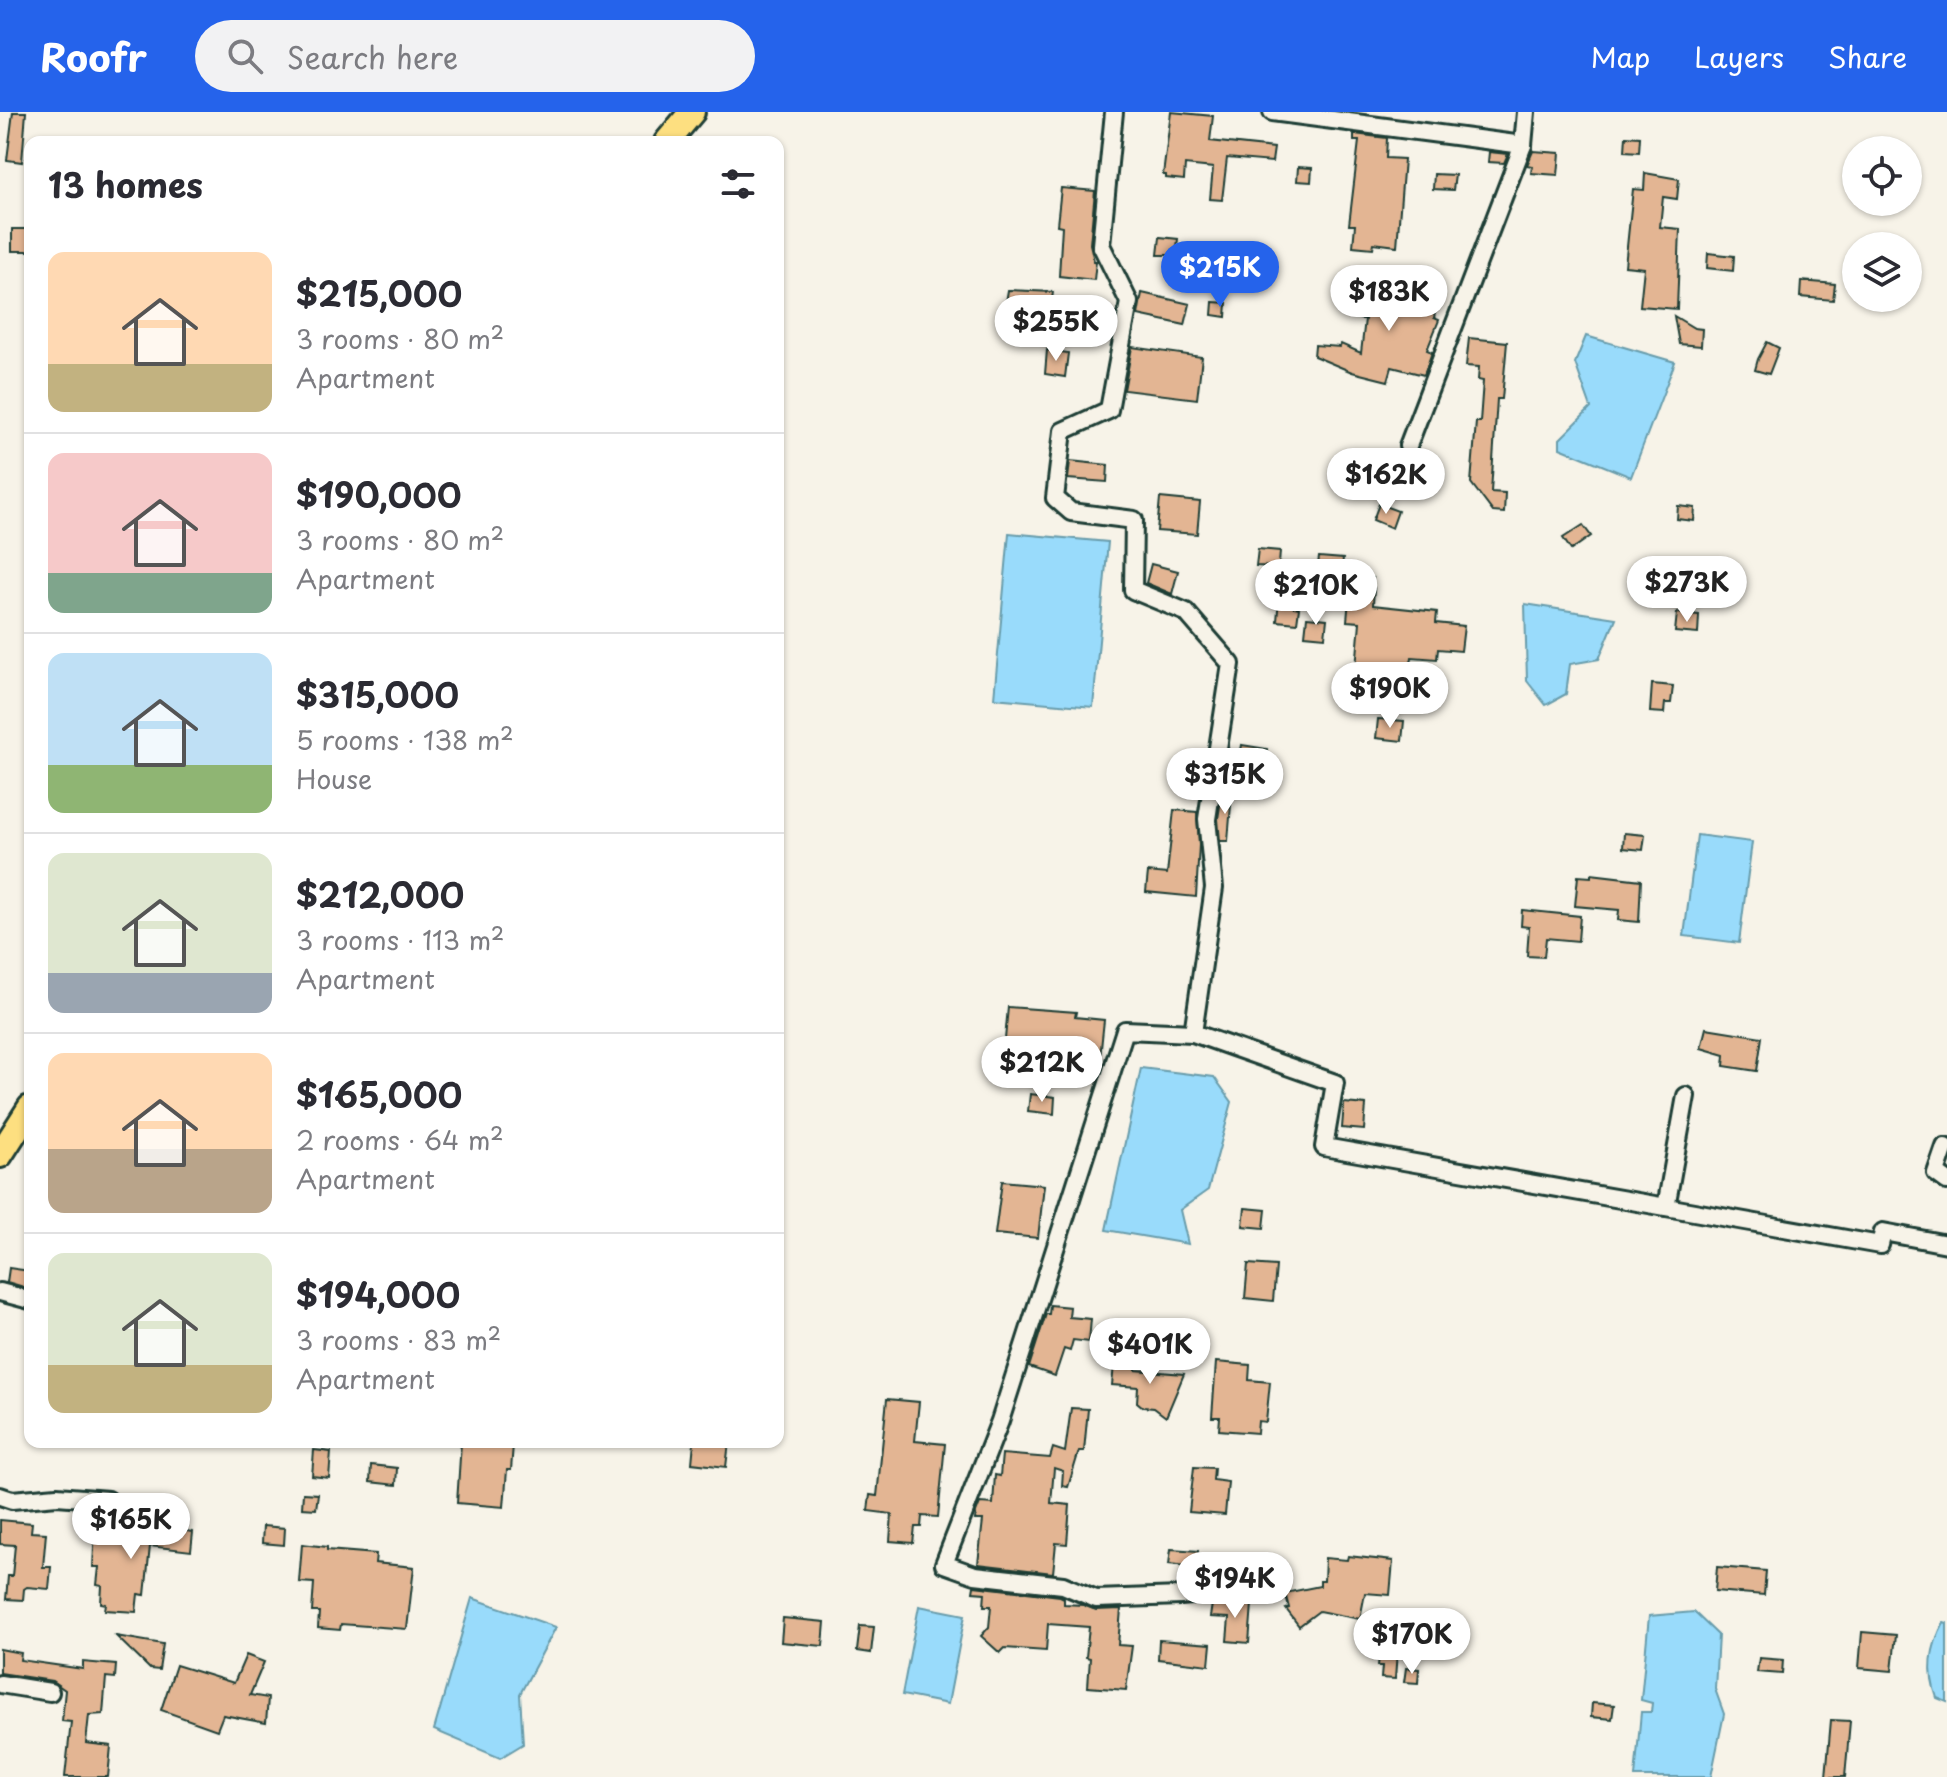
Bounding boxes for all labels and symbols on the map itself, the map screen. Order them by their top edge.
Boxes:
pin: $215K [1164,241,1276,309]
pin: $183K [1333,265,1445,333]
pin: $255K [1000,295,1112,363]
pin: $162K [1330,448,1442,516]
pin: $273K [1631,556,1743,624]
pin: $210K [1260,559,1372,627]
pin: $190K [1334,662,1446,730]
pin: $315K [1169,748,1281,816]
pin: $212K [986,1036,1098,1104]
pin: $401K [1094,1318,1206,1386]
pin: $165K [75,1493,187,1561]
pin: $194K [1179,1552,1291,1620]
pin: $170K [1356,1608,1468,1676]

